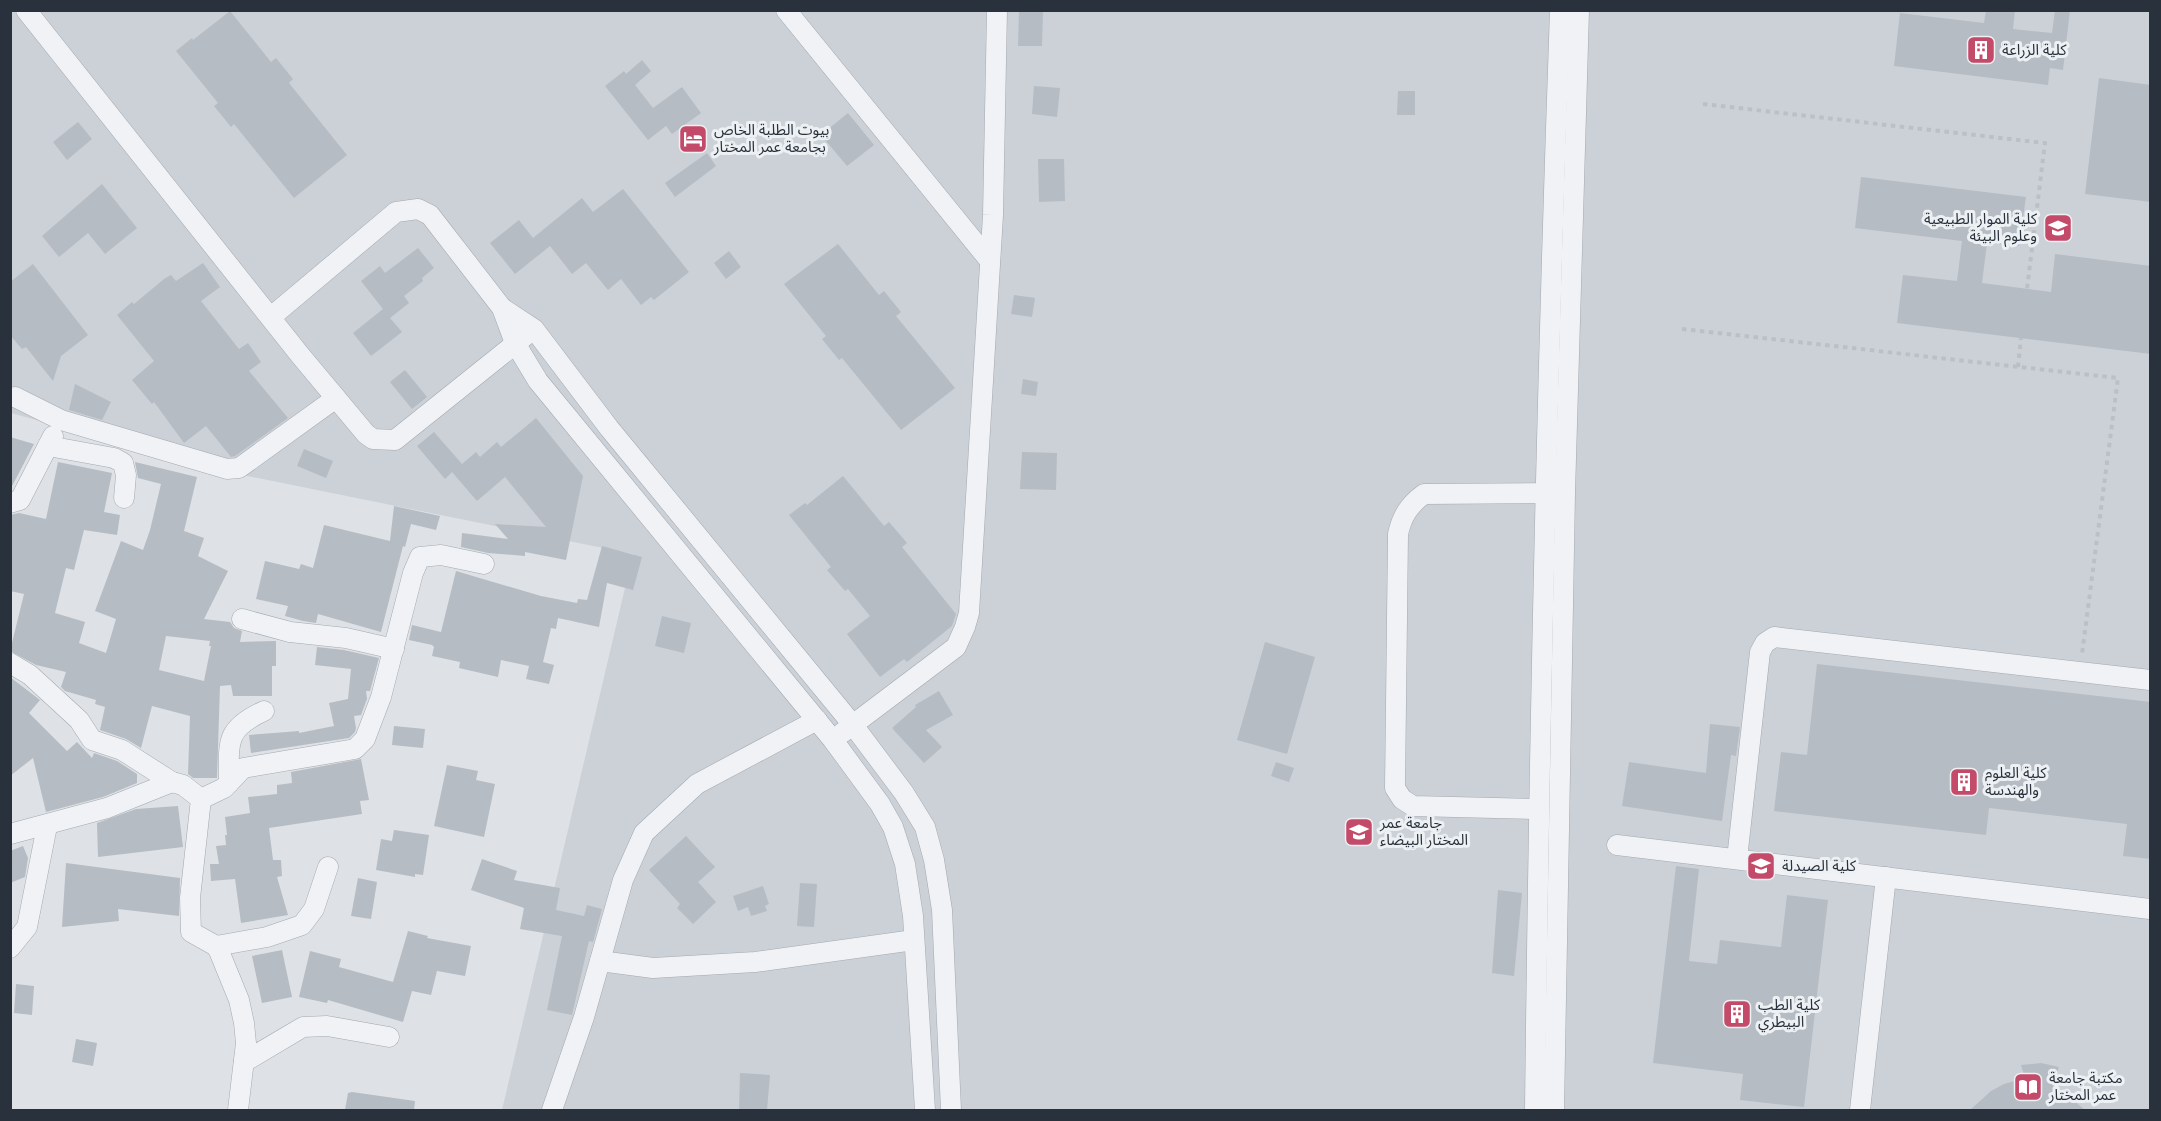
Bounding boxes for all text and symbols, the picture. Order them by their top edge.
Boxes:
building icon: كلية الزراعة [1965,34,1997,66]
place label: كلية الزراعة [2002,41,2067,59]
place label: بيوت الطلبة الخاص بجامعة عمر المختار [713,121,829,156]
hotel icon: بيوت الطلبة الخاص بجامعة عمر المختار [677,123,709,155]
place label: كلية الموار الطبيعية وعلوم البيئة [1924,210,2038,247]
school or university icon: كلية الموار الطبيعية وعلوم البيئة [2042,212,2074,244]
place label: كلية العلوم والهندسة [1985,764,2047,799]
building icon: كلية العلوم والهندسة [1948,766,1980,798]
place label: جامعة عمر المختار البيضاء [1379,814,1468,849]
school or university icon: جامعة عمر المختار البيضاء [1343,816,1375,848]
school or university icon: كلية الصيدلة [1745,850,1777,882]
place label: كلية الصيدلة [1782,857,1857,875]
place label: كلية الطب البيطري [1758,996,1821,1033]
building icon: كلية الطب البيطري [1721,998,1753,1030]
place label: مكتبة جامعة عمر المختار [2048,1069,2123,1104]
library icon: مكتبة جامعة عمر المختار [2012,1071,2044,1103]

